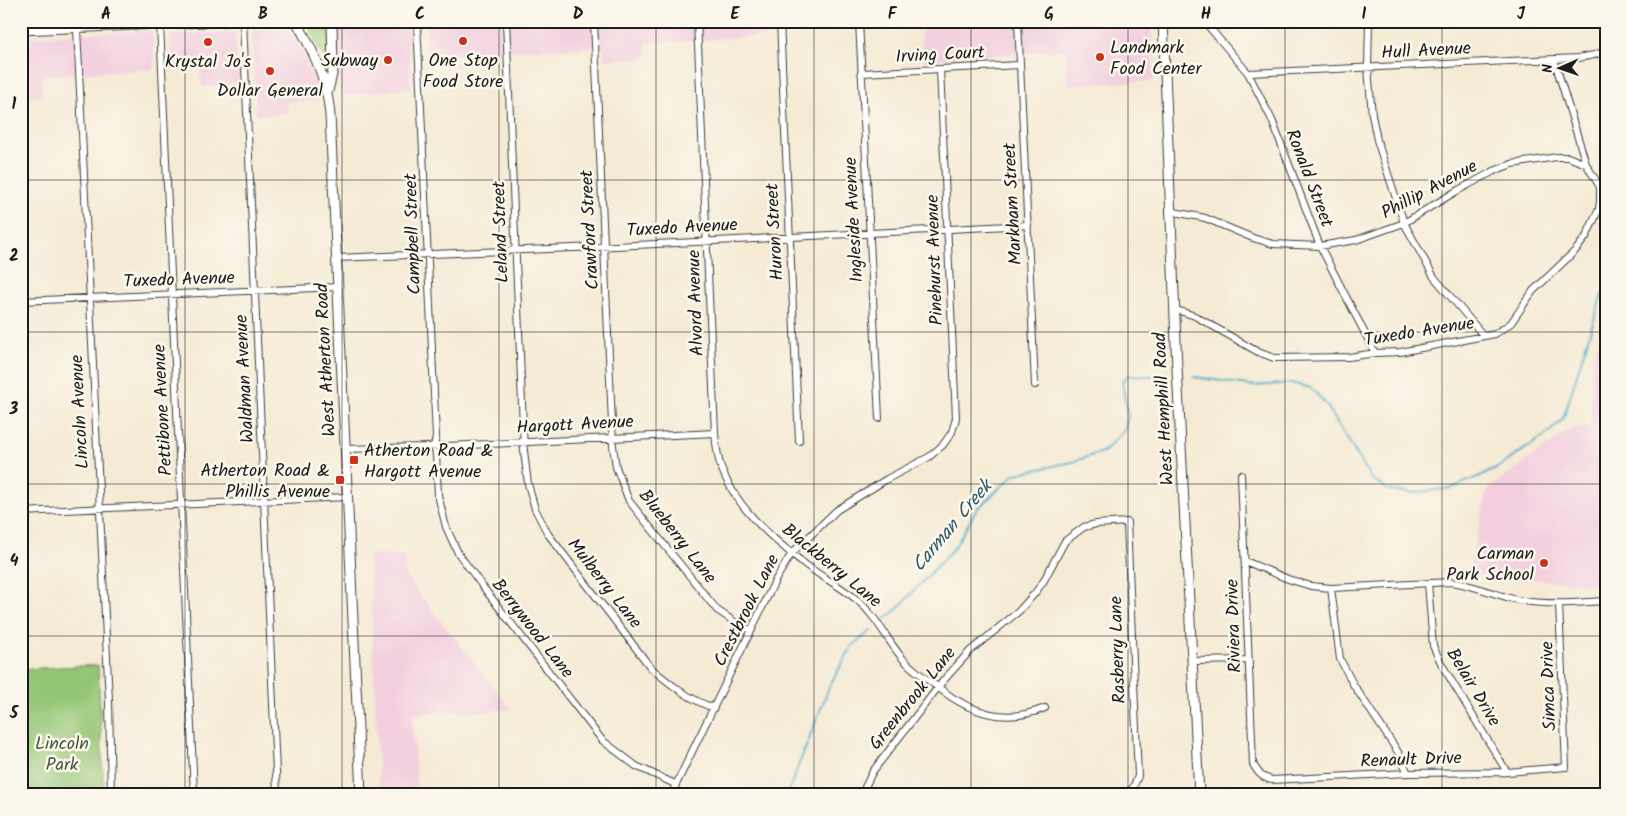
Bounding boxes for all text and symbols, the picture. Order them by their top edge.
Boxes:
text: A [101,2,111,27]
text: B [258,2,268,27]
text: C [415,2,425,27]
text: D [573,2,584,27]
text: E [731,2,741,27]
text: F [888,2,898,27]
text: G [1044,2,1054,27]
text: H [1201,2,1211,27]
text: I [1362,2,1367,27]
text: J [1517,2,1526,27]
place label: Landmark Food Center [1110,34,1202,84]
marker: One Stop Food Store [457,35,469,47]
street label: Hull Avenue [1381,35,1472,68]
marker: Krystal Jo's [202,36,214,48]
street label: Irving Court [895,39,986,72]
north arrow [1534,42,1584,92]
place label: Subway [321,47,379,76]
place label: One Stop Food Store [423,47,503,97]
place label: Krystal Jo's [165,48,252,77]
marker: Landmark Food Center [1094,51,1106,63]
marker: Subway [382,54,394,66]
text: N [1537,63,1559,73]
marker: Dollar General [264,65,276,77]
place label: Dollar General [217,77,323,106]
text: 1 [12,92,17,117]
street label: Ronald Street [1277,125,1341,233]
street label: Markham Street [996,141,1031,266]
street label: Phillip Avenue [1376,153,1483,228]
street label: Ingleside Avenue [837,157,872,283]
street label: Crawford Street [573,168,608,291]
street label: Campbell Street [397,172,430,295]
street label: Leland Street [485,179,518,284]
street label: Huron Street [758,182,793,281]
street label: Pinehurst Avenue [919,194,952,326]
street label: Tuxedo Avenue [626,211,738,246]
text: 2 [9,244,19,269]
street label: Alvord Avenue [680,249,713,357]
street label: Tuxedo Avenue [123,264,235,297]
street label: West Atherton Road [308,281,345,437]
street label: Tuxedo Avenue [1362,309,1477,356]
street label: Waldman Avenue [228,314,263,444]
street label: West Hemphill Road [1146,331,1183,486]
street label: Pettibone Avenue [146,343,181,476]
street label: Lincoln Avenue [63,354,98,470]
text: 3 [9,397,19,422]
street label: Hargott Avenue [516,408,634,443]
place label: Atherton Road & Hargott Avenue [364,437,494,487]
marker: Atherton Road & Hargott Avenue [348,454,360,466]
place label: Atherton Road & Phillis Avenue [200,457,330,507]
water label: Carman Creek [905,471,1002,579]
marker: Atherton Road & Phillis Avenue [334,474,346,486]
street label: Blueberry Lane [630,483,723,591]
street label: Blackberry Lane [775,517,888,616]
street label: Mulberry Lane [559,532,649,636]
place label: Carman Park School [1446,540,1535,590]
text: 4 [10,549,19,574]
street label: Crestbrook Lane [707,549,788,672]
marker: Carman Park School [1538,557,1550,569]
street label: Berrywood Lane [483,573,580,685]
street label: Riviera Drive [1218,578,1251,673]
street label: Rasberry Lane [1102,596,1135,704]
street label: Greenbrook Lane [862,641,964,757]
street label: Simca Drive [1533,641,1566,731]
street label: Belair Drive [1438,643,1508,733]
text: 5 [9,701,20,726]
park label: Lincoln Park [35,730,89,780]
street label: Renault Drive [1360,744,1462,777]

